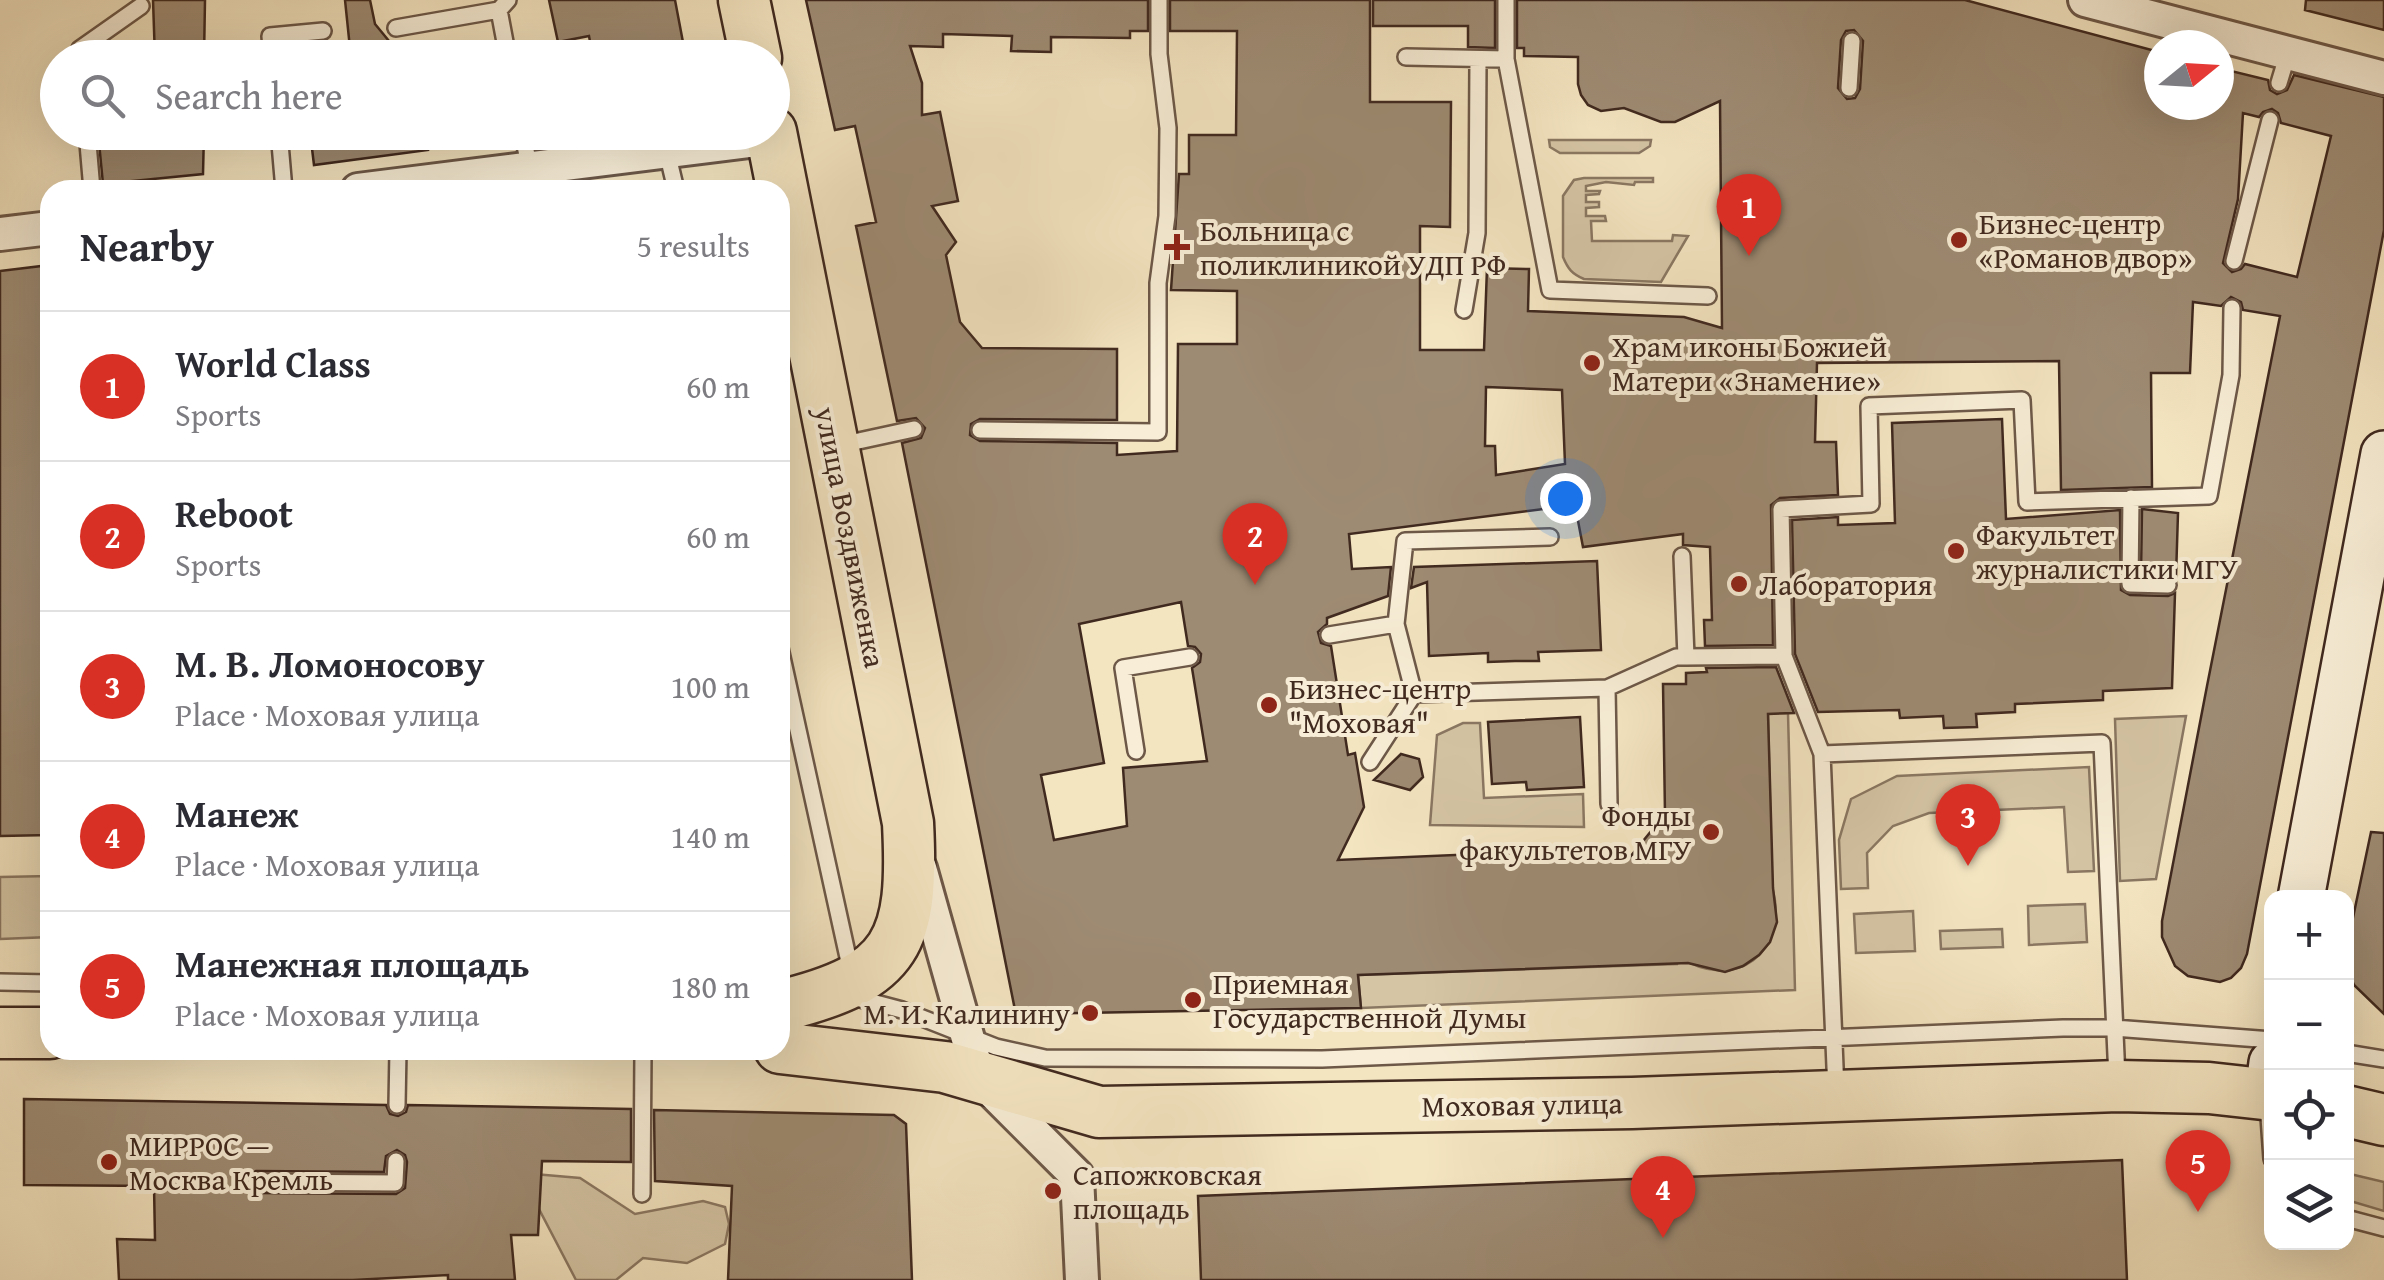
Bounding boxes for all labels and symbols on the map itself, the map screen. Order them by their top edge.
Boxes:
north arrow [2144,30,2234,120]
pin: 1 [1716,174,1782,256]
place label: Бизнес-центр «Романов двор» [1979,201,2192,279]
place label: Больница с поликлиникой УДП РФ [1200,208,1506,286]
marker: Бизнес-центр «Романов двор» [1948,229,1970,251]
marker: Больница с поликлиникой УДП РФ [1164,234,1190,260]
place label: Храм иконы Божией Матери «Знамение» [1612,324,1887,402]
marker: Храм иконы Божией Матери «Знамение» [1581,352,1603,374]
street label: улица Воздвиженка [804,402,898,672]
your location [1540,473,1591,524]
pin: 2 [1222,502,1288,585]
place label: Факультет журналистики МГУ [1976,512,2238,590]
marker: Факультет журналистики МГУ [1945,540,1967,562]
place label: Лаборатория [1759,562,1933,606]
marker: Лаборатория [1728,573,1750,595]
place label: Бизнес-центр "Моховая" [1289,666,1471,744]
marker: Бизнес-центр "Моховая" [1258,694,1280,716]
pin: 3 [1936,784,2000,866]
place label: Фонды факультетов МГУ [1459,793,1692,871]
marker: Фонды факультетов МГУ [1700,821,1722,843]
place label: Приемная Государственной Думы [1213,961,1526,1039]
marker: Приемная Государственной Думы [1182,989,1204,1011]
place label: М. И. Калинину [863,991,1070,1035]
marker: М. И. Калинину [1079,1002,1101,1024]
street label: Моховая улица [1421,1080,1624,1128]
place label: МИРРОС — Москва Кремль [129,1123,333,1201]
pin: 5 [2166,1130,2230,1212]
marker: МИРРОС — Москва Кремль [98,1151,120,1173]
place label: Сапожковская площадь [1073,1152,1262,1230]
pin: 4 [1630,1156,1696,1238]
marker: Сапожковская площадь [1042,1180,1064,1202]

